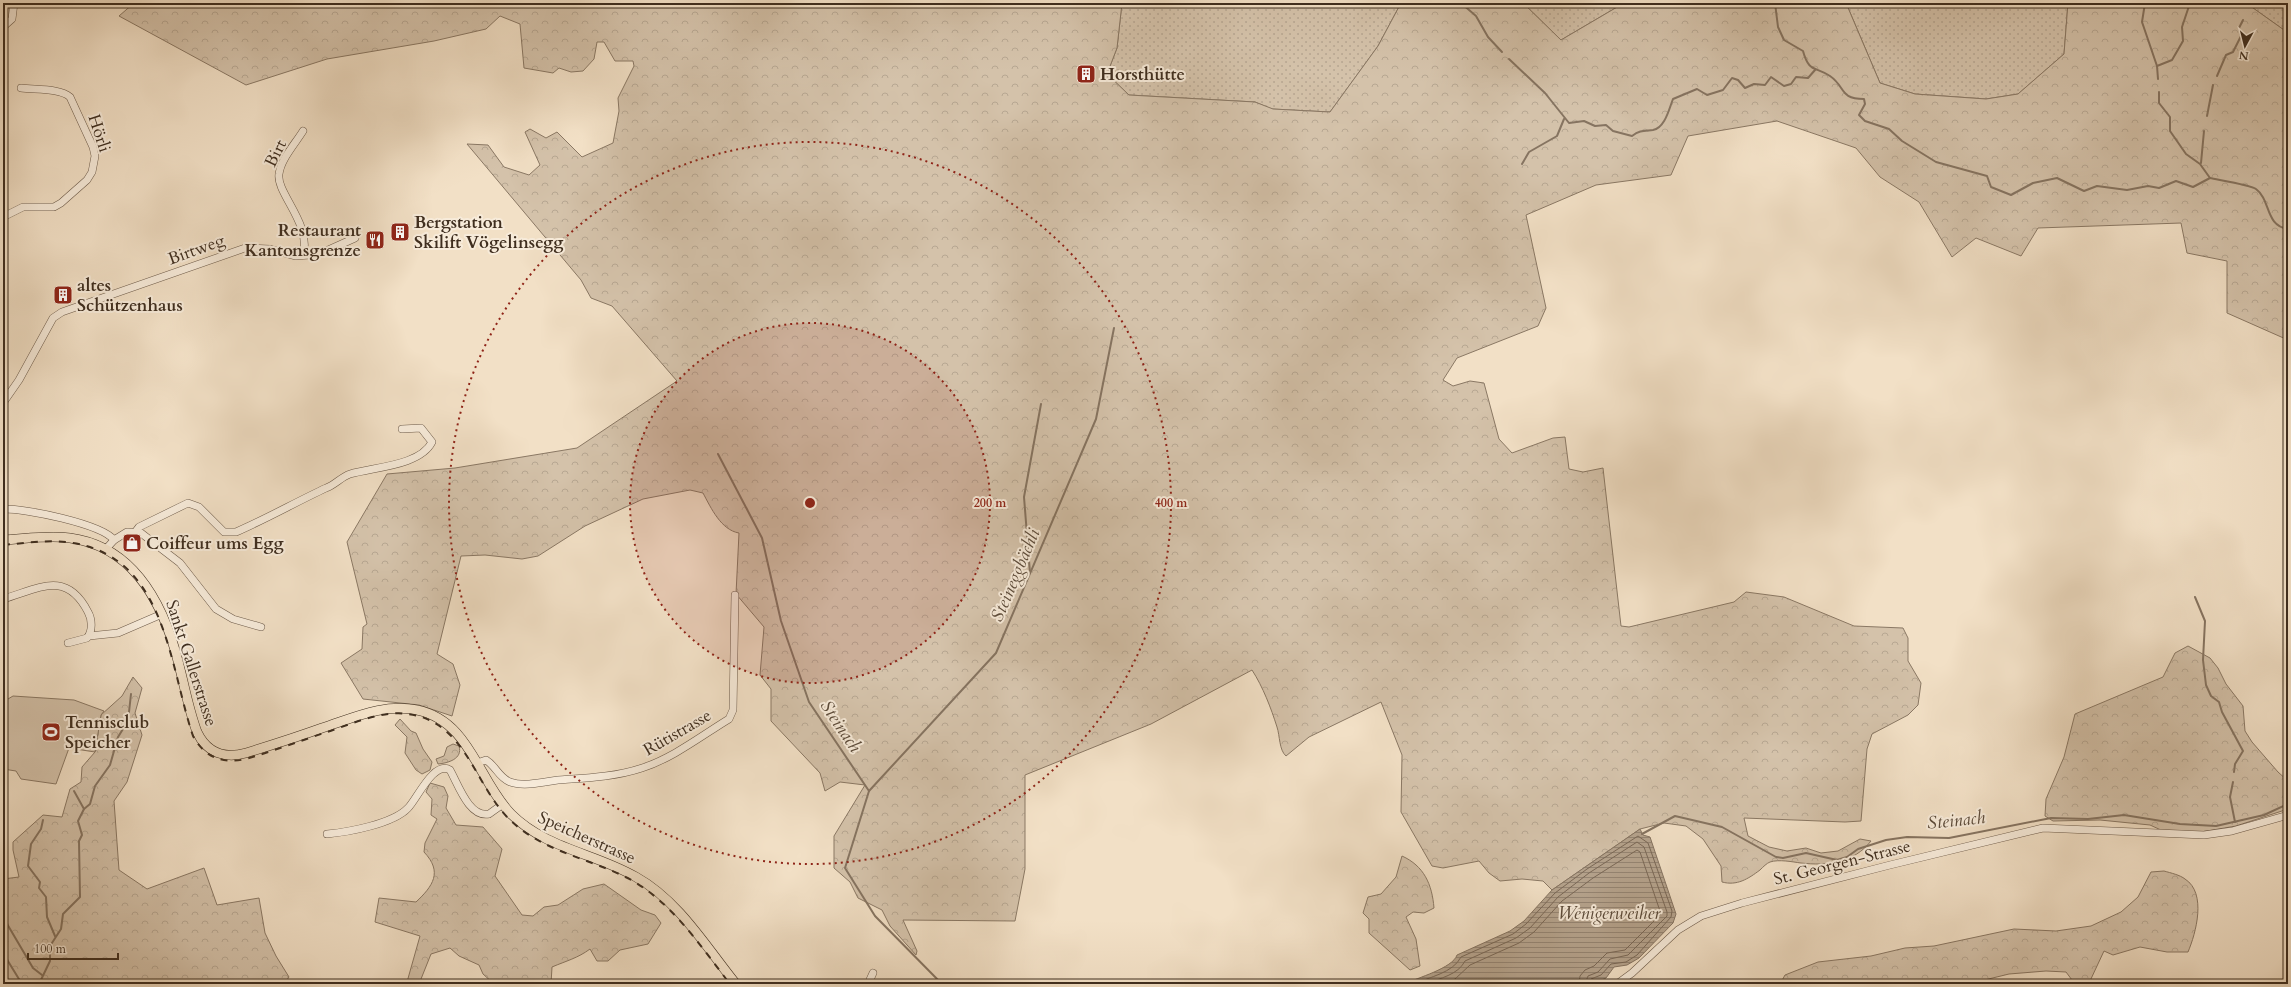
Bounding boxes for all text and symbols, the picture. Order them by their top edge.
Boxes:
north arrow [2225,26,2265,66]
text: N [2238,47,2249,63]
building icon: Horsthütte [1075,63,1097,85]
place label: Horsthütte [1100,63,1185,86]
street label: Hörli [83,111,117,155]
street label: Birt [259,135,292,171]
place label: Bergstation Skilift Vögelinsegg [414,211,564,254]
place label: Restaurant Kantonsgrenze [244,219,361,262]
building icon: Bergstation Skilift Vögelinsegg [389,221,411,243]
street label: Birtweg [165,228,228,270]
restaurant icon: Restaurant Kantonsgrenze [364,229,386,251]
place label: altes Schützenhaus [77,274,183,317]
building icon: altes Schützenhaus [52,284,74,306]
text: 200 m [974,495,1007,511]
text: 400 m [1155,495,1188,511]
centre of rings [803,496,817,510]
water label: Steineggbächli [985,524,1047,626]
shop icon: Coiffeur ums Egg [121,532,143,554]
place label: Coiffeur ums Egg [146,532,284,555]
street label: Sankt Gallerstrasse [160,597,223,729]
water label: Steinach [814,695,867,758]
street label: Rütistrasse [639,704,715,761]
place label: Tennisclub Speicher [65,711,149,754]
sports icon: Tennisclub Speicher [40,721,62,743]
water label: Steinach [1926,805,1987,836]
street label: Speicherstrasse [534,806,639,869]
street label: St. Georgen-Strasse [1771,834,1913,891]
water label: Wenigerweiher [1558,901,1661,926]
scale bar [28,935,118,961]
text: 100 m [34,941,67,957]

